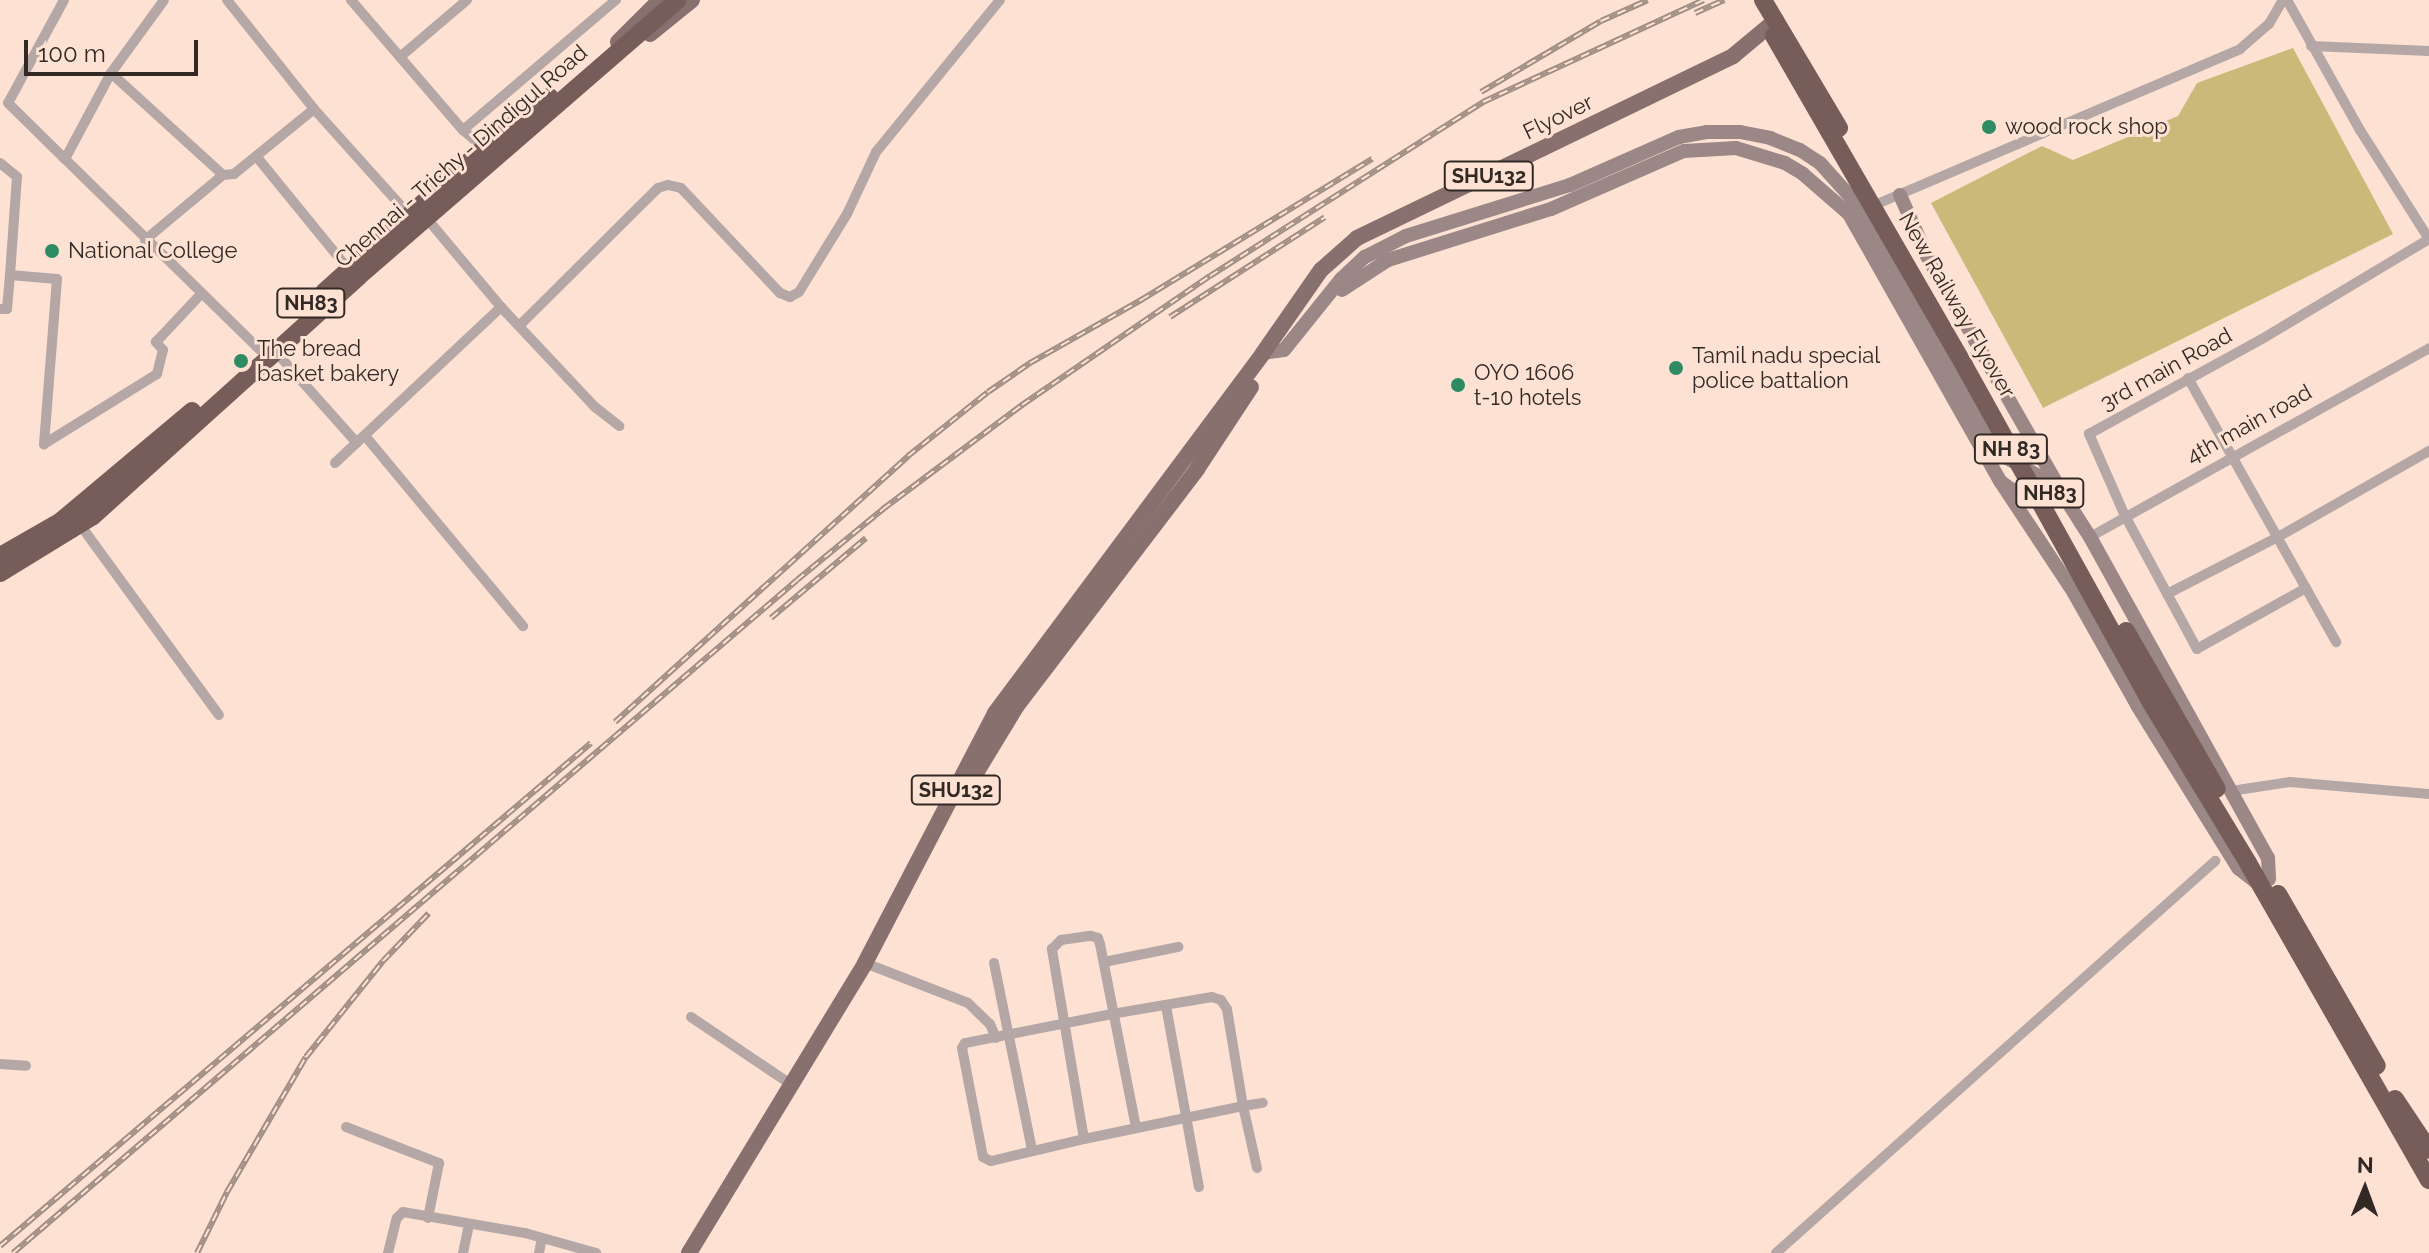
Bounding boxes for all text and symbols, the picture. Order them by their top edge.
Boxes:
scale bar [28,24,202,74]
text: 100 m [38,39,106,68]
street label: Chennai - Trichy - Dindigul Road [329,39,593,273]
street label: Flyover [1519,89,1597,145]
place label: wood rock shop [2005,114,2168,140]
marker: wood rock shop [1980,118,1998,136]
road number: SHU132 [1443,160,1535,192]
street label: New Railway Flyover [1893,207,2021,403]
place label: National College [68,238,238,264]
marker: National College [43,242,61,260]
road number: NH83 [275,287,347,319]
street label: 3rd main Road [2095,322,2237,416]
place label: The bread basket bakery [257,335,399,386]
place label: Tamil nadu special police battalion [1692,342,1881,394]
marker: The bread basket bakery [232,352,250,370]
place label: OYO 1606 t-10 hotels [1474,359,1581,410]
marker: Tamil nadu special police battalion [1667,359,1685,377]
marker: OYO 1606 t-10 hotels [1449,376,1467,394]
street label: 4th main road [2182,379,2316,469]
road number: NH 83 [1973,433,2049,465]
road number: NH83 [2014,477,2086,509]
road number: SHU132 [910,774,1002,806]
north arrow [2325,1149,2405,1229]
text: N [2357,1152,2374,1178]

